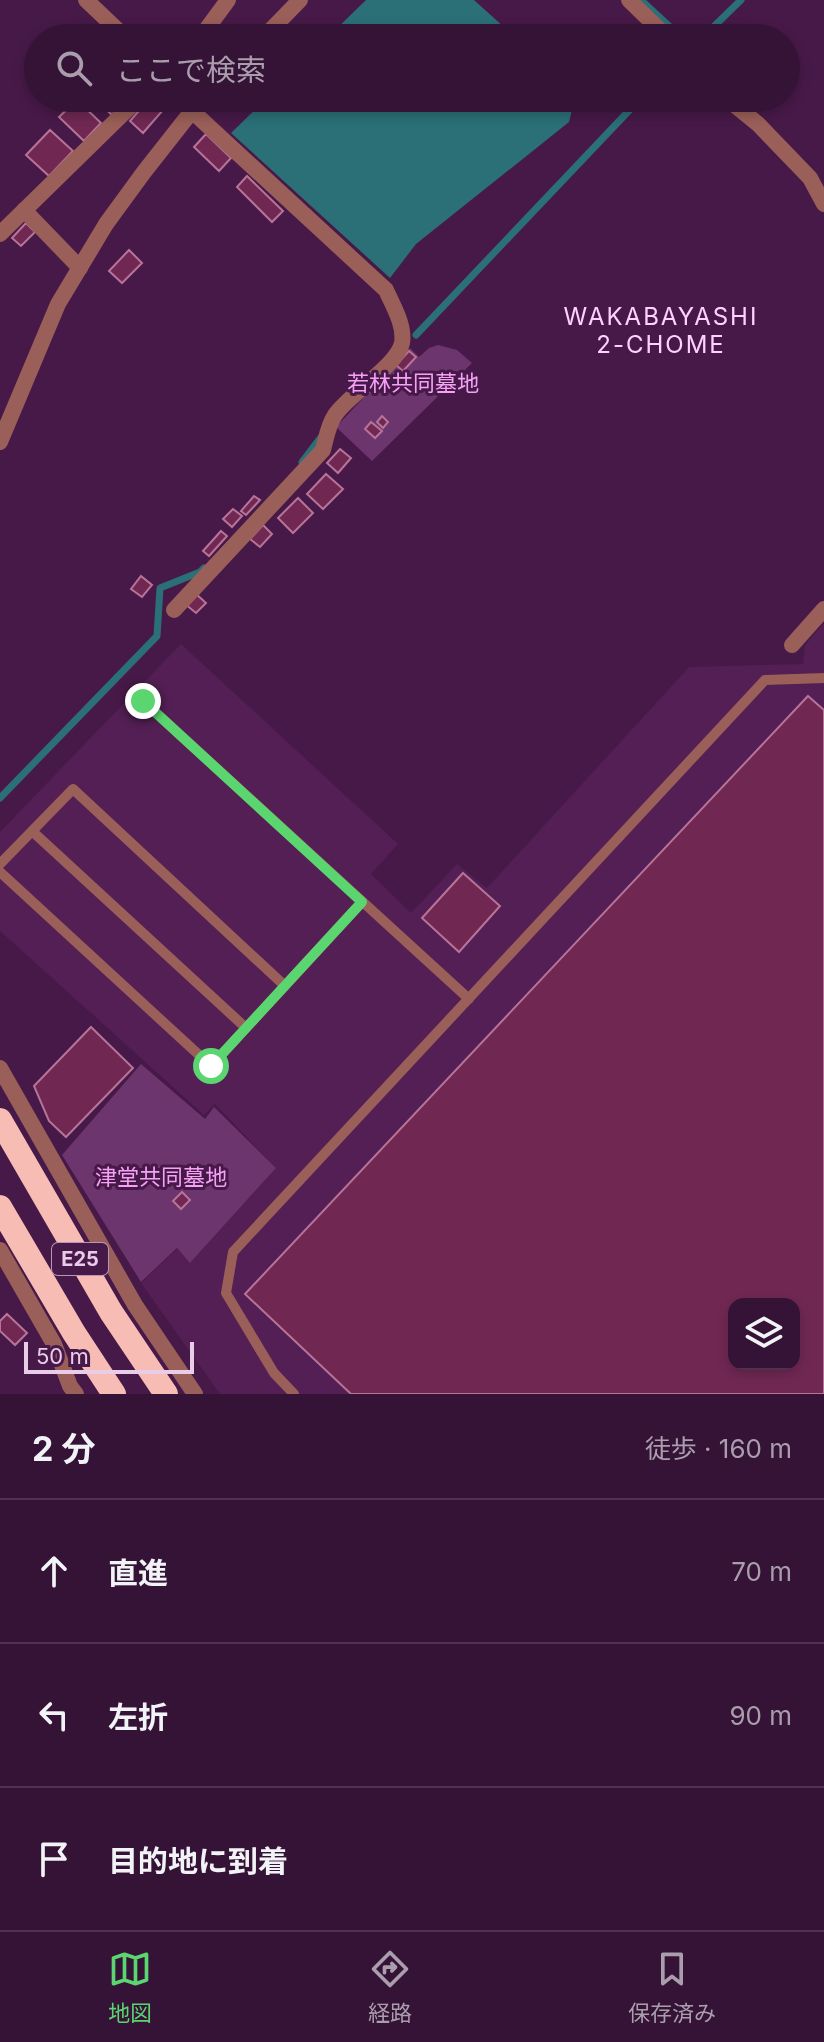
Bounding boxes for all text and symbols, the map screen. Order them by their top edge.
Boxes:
search box [24,24,800,112]
icon: search [52,46,96,90]
text: ここで検索 [116,52,266,88]
district label: WAKABAYASHI 2-CHOME [564,302,758,359]
park label: 若林共同墓地 [347,370,479,396]
route end [125,683,161,719]
route start [193,1048,229,1084]
park label: 津堂共同墓地 [95,1164,227,1190]
road number: E25 [52,1243,108,1275]
map controls [728,1298,800,1370]
button: layers [728,1298,800,1370]
scale bar [24,1338,194,1374]
text: 50 m [36,1343,89,1369]
text: 2 分 [32,1428,95,1469]
text: 徒歩 · 160 m [645,1433,792,1464]
icon: ahead [32,1549,76,1593]
text: 直進 [108,1555,168,1591]
text: 70 m [731,1556,792,1587]
icon: left [32,1693,76,1737]
text: 左折 [108,1699,168,1735]
text: 90 m [729,1700,792,1731]
icon: arrive [32,1837,76,1881]
text: 目的地に到着 [108,1843,288,1879]
tab: 地図 [108,1947,152,2027]
tab: 経路 [368,1947,412,2027]
tab: 保存済み [628,1947,716,2027]

